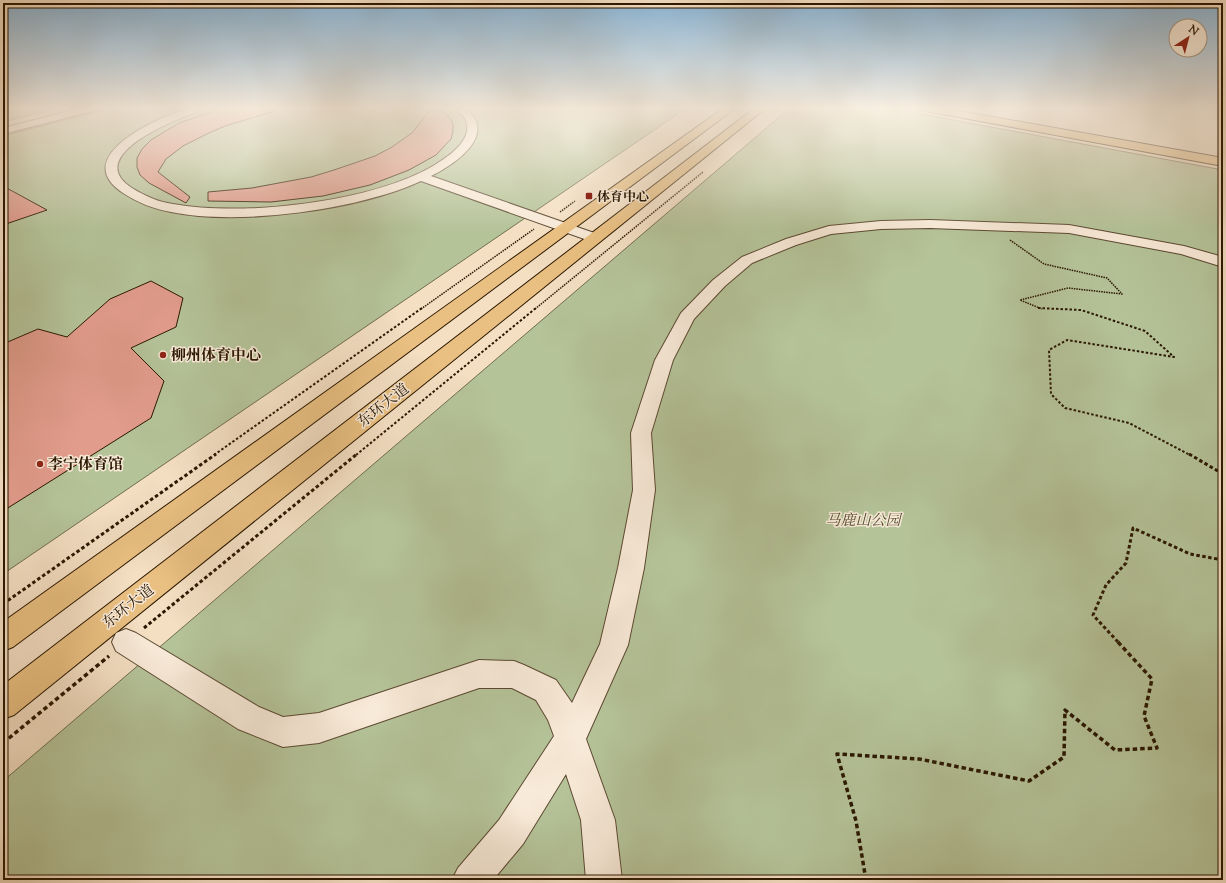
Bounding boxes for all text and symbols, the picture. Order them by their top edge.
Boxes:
north arrow [1168,18,1208,58]
text: N [1184,21,1202,40]
place label: 体育中心 [597,189,649,207]
marker: 体育中心 [584,191,594,201]
place label: 柳州体育中心 [171,346,261,367]
marker: 柳州体育中心 [158,350,168,360]
street label: 东环大道 [354,379,414,433]
place label: 李宁体育馆 [48,455,123,476]
marker: 李宁体育馆 [35,459,45,469]
park label: 马鹿山公园 [825,511,902,532]
street label: 东环大道 [99,580,159,634]

